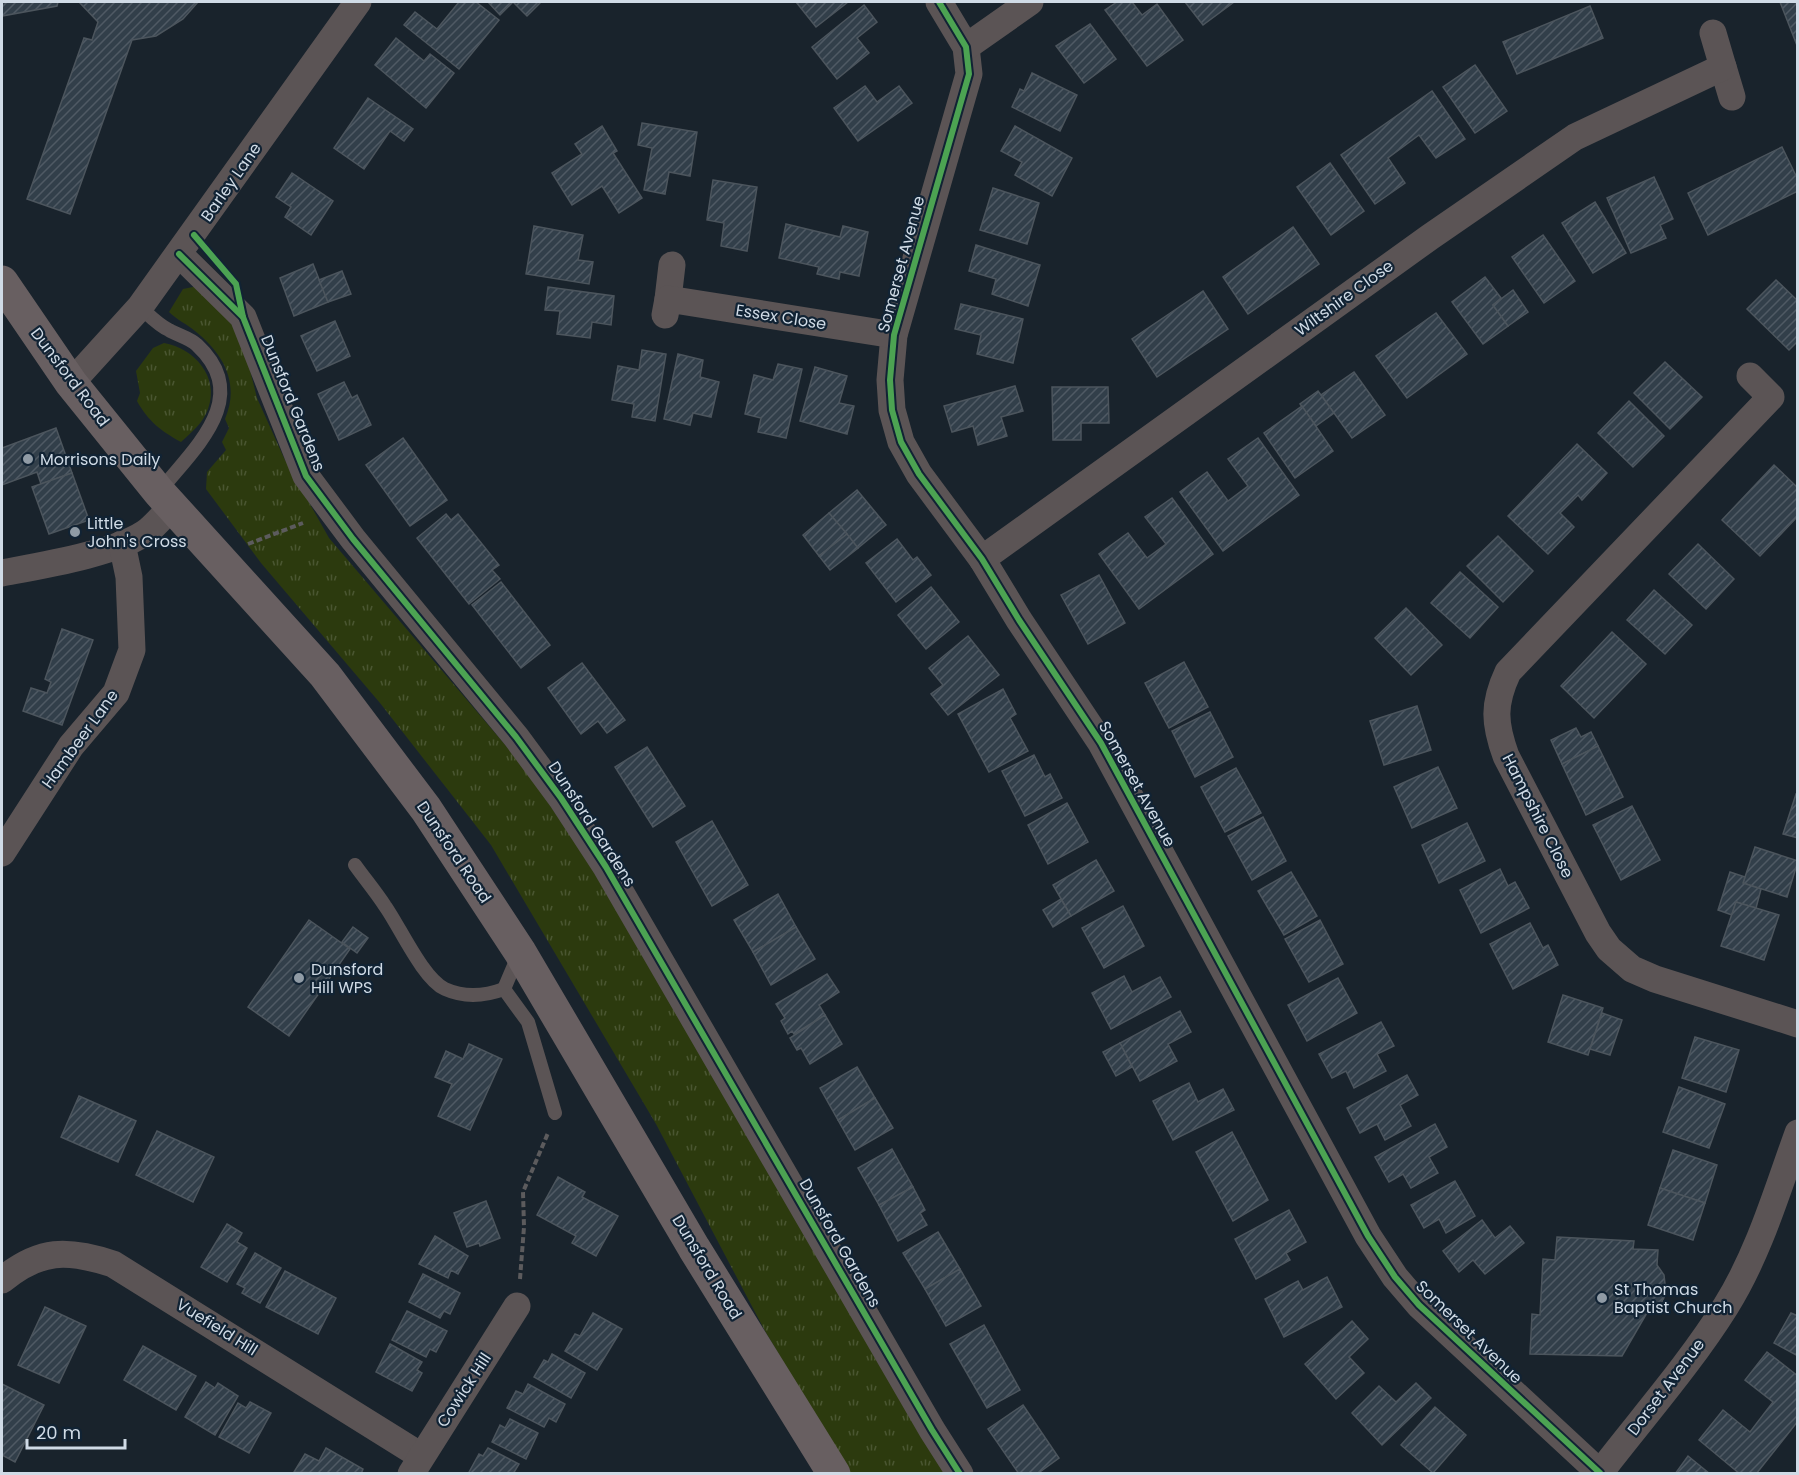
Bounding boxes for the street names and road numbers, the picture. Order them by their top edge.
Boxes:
street label: Barley Lane [195,138,267,226]
street label: Somerset Avenue [872,193,930,335]
street label: Wiltshire Close [1290,254,1398,342]
street label: Essex Close [734,298,828,336]
street label: Dunsford Road [25,323,115,431]
street label: Dunsford Gardens [255,331,331,475]
street label: Hambeer Lane [36,685,124,793]
street label: Somerset Avenue [1093,717,1181,851]
street label: Hampshire Close [1497,750,1579,882]
street label: Dunsford Gardens [543,757,641,891]
street label: Dunsford Road [411,797,497,907]
street label: Dunsford Gardens [794,1174,886,1312]
street label: Dunsford Road [667,1210,747,1324]
street label: Somerset Avenue [1410,1275,1528,1389]
street label: Vuefield Hill [172,1293,262,1361]
street label: Dorset Avenue [1622,1334,1710,1440]
street label: Cowick Hill [431,1348,497,1432]

